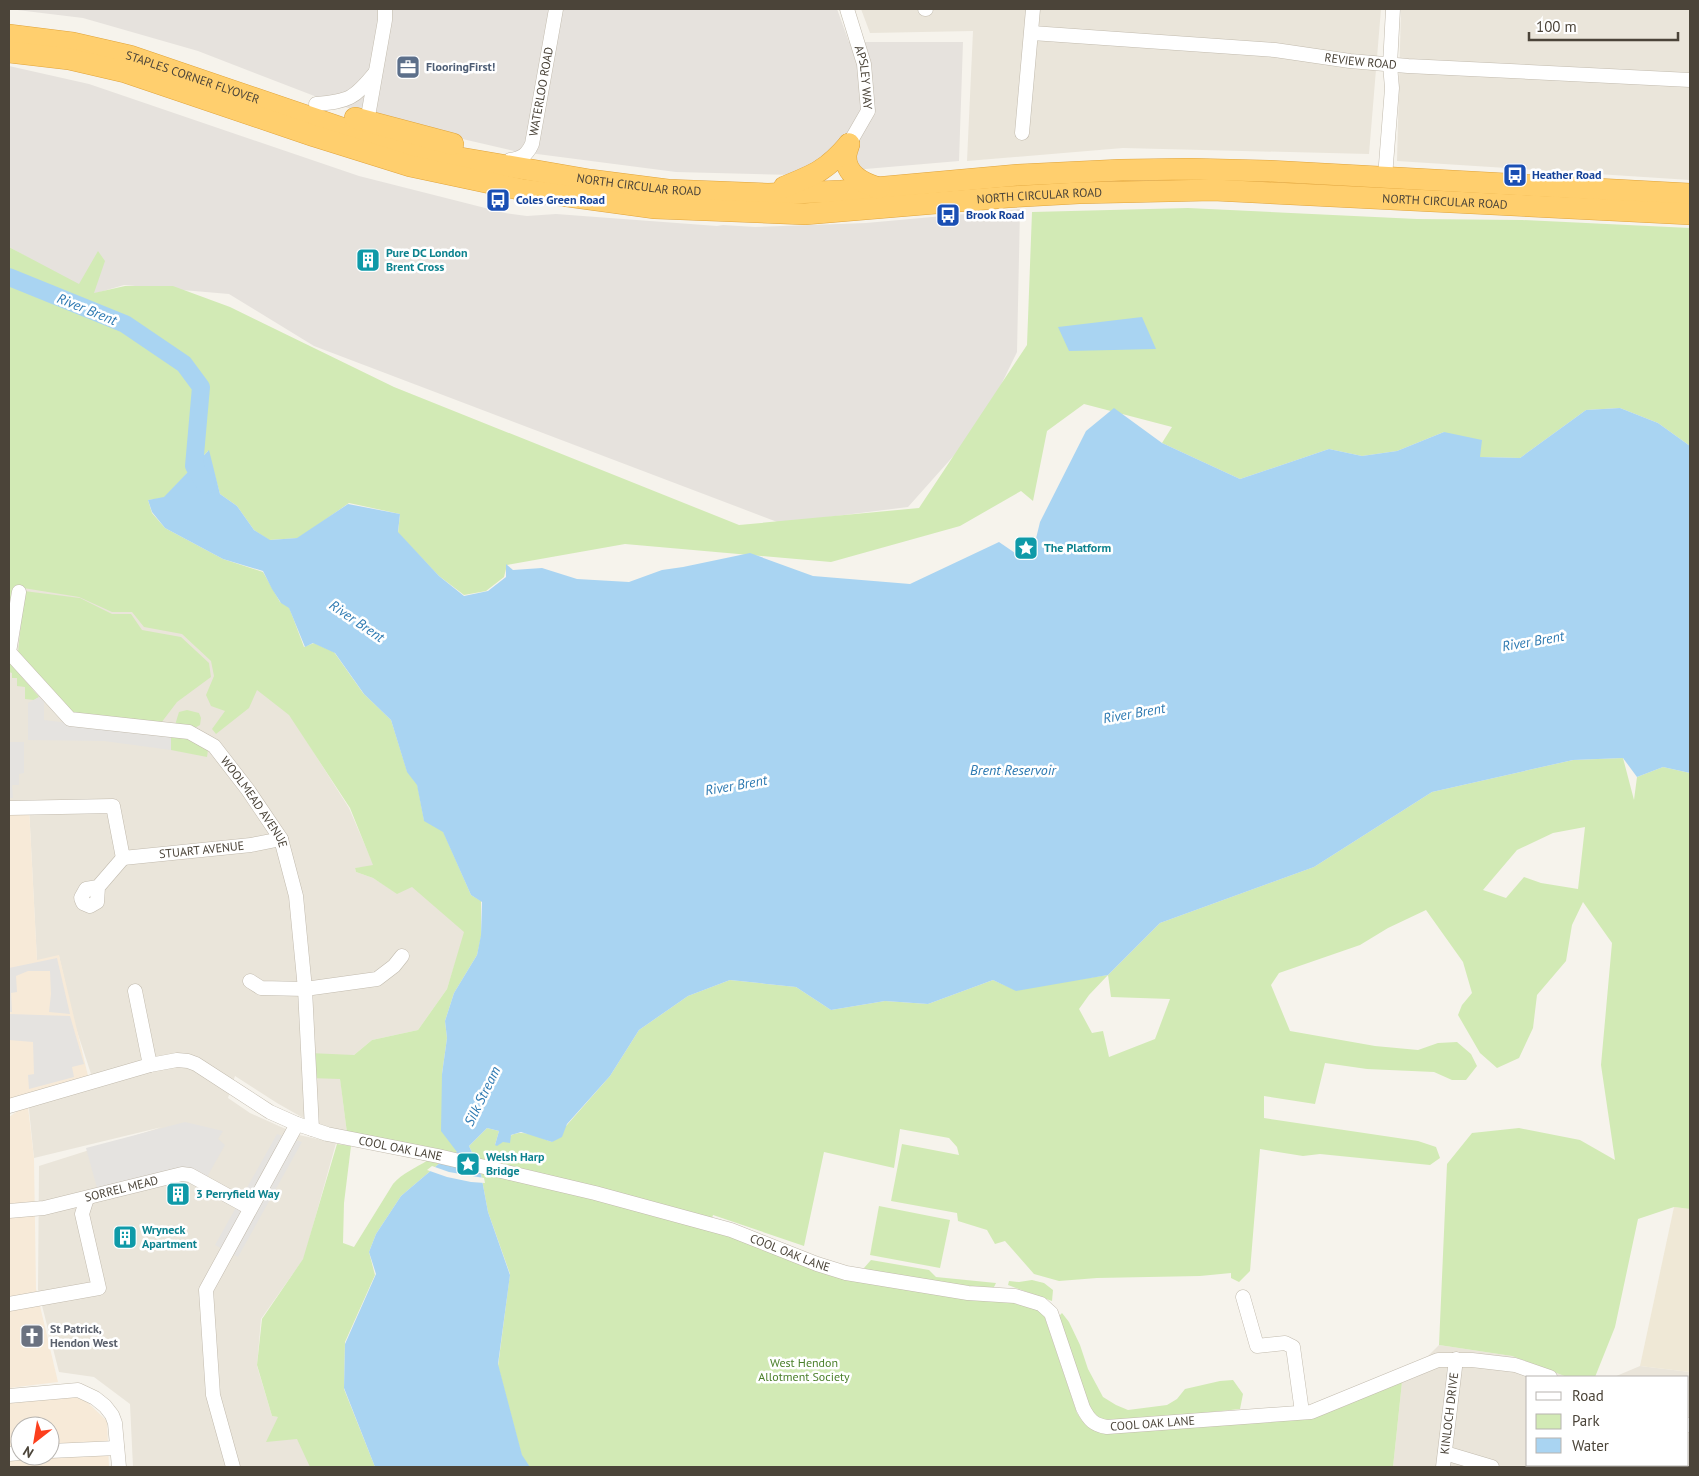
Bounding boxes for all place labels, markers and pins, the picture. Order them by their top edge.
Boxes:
office icon: FlooringFirst! [395,54,421,80]
place label: FlooringFirst! [426,59,495,74]
bus stop icon: Heather Road [1502,162,1528,188]
place label: Heather Road [1532,167,1601,182]
bus stop icon: Coles Green Road [485,187,511,213]
place label: Coles Green Road [516,192,605,207]
bus stop icon: Brook Road [935,202,961,228]
place label: Brook Road [966,207,1024,222]
place label: Pure DC London Brent Cross [386,245,468,274]
building icon: Pure DC London Brent Cross [355,247,381,273]
place icon: The Platform [1013,535,1039,561]
place label: The Platform [1044,540,1111,555]
place label: Welsh Harp Bridge [486,1149,545,1178]
place icon: Welsh Harp Bridge [455,1151,481,1177]
building icon: 3 Perryfield Way [165,1181,191,1207]
place label: 3 Perryfield Way [196,1186,280,1201]
place label: Wryneck Apartment [142,1222,198,1251]
building icon: Wryneck Apartment [112,1224,138,1250]
place label: St Patrick, Hendon West [50,1321,119,1350]
church icon: St Patrick, Hendon West [19,1323,45,1349]

